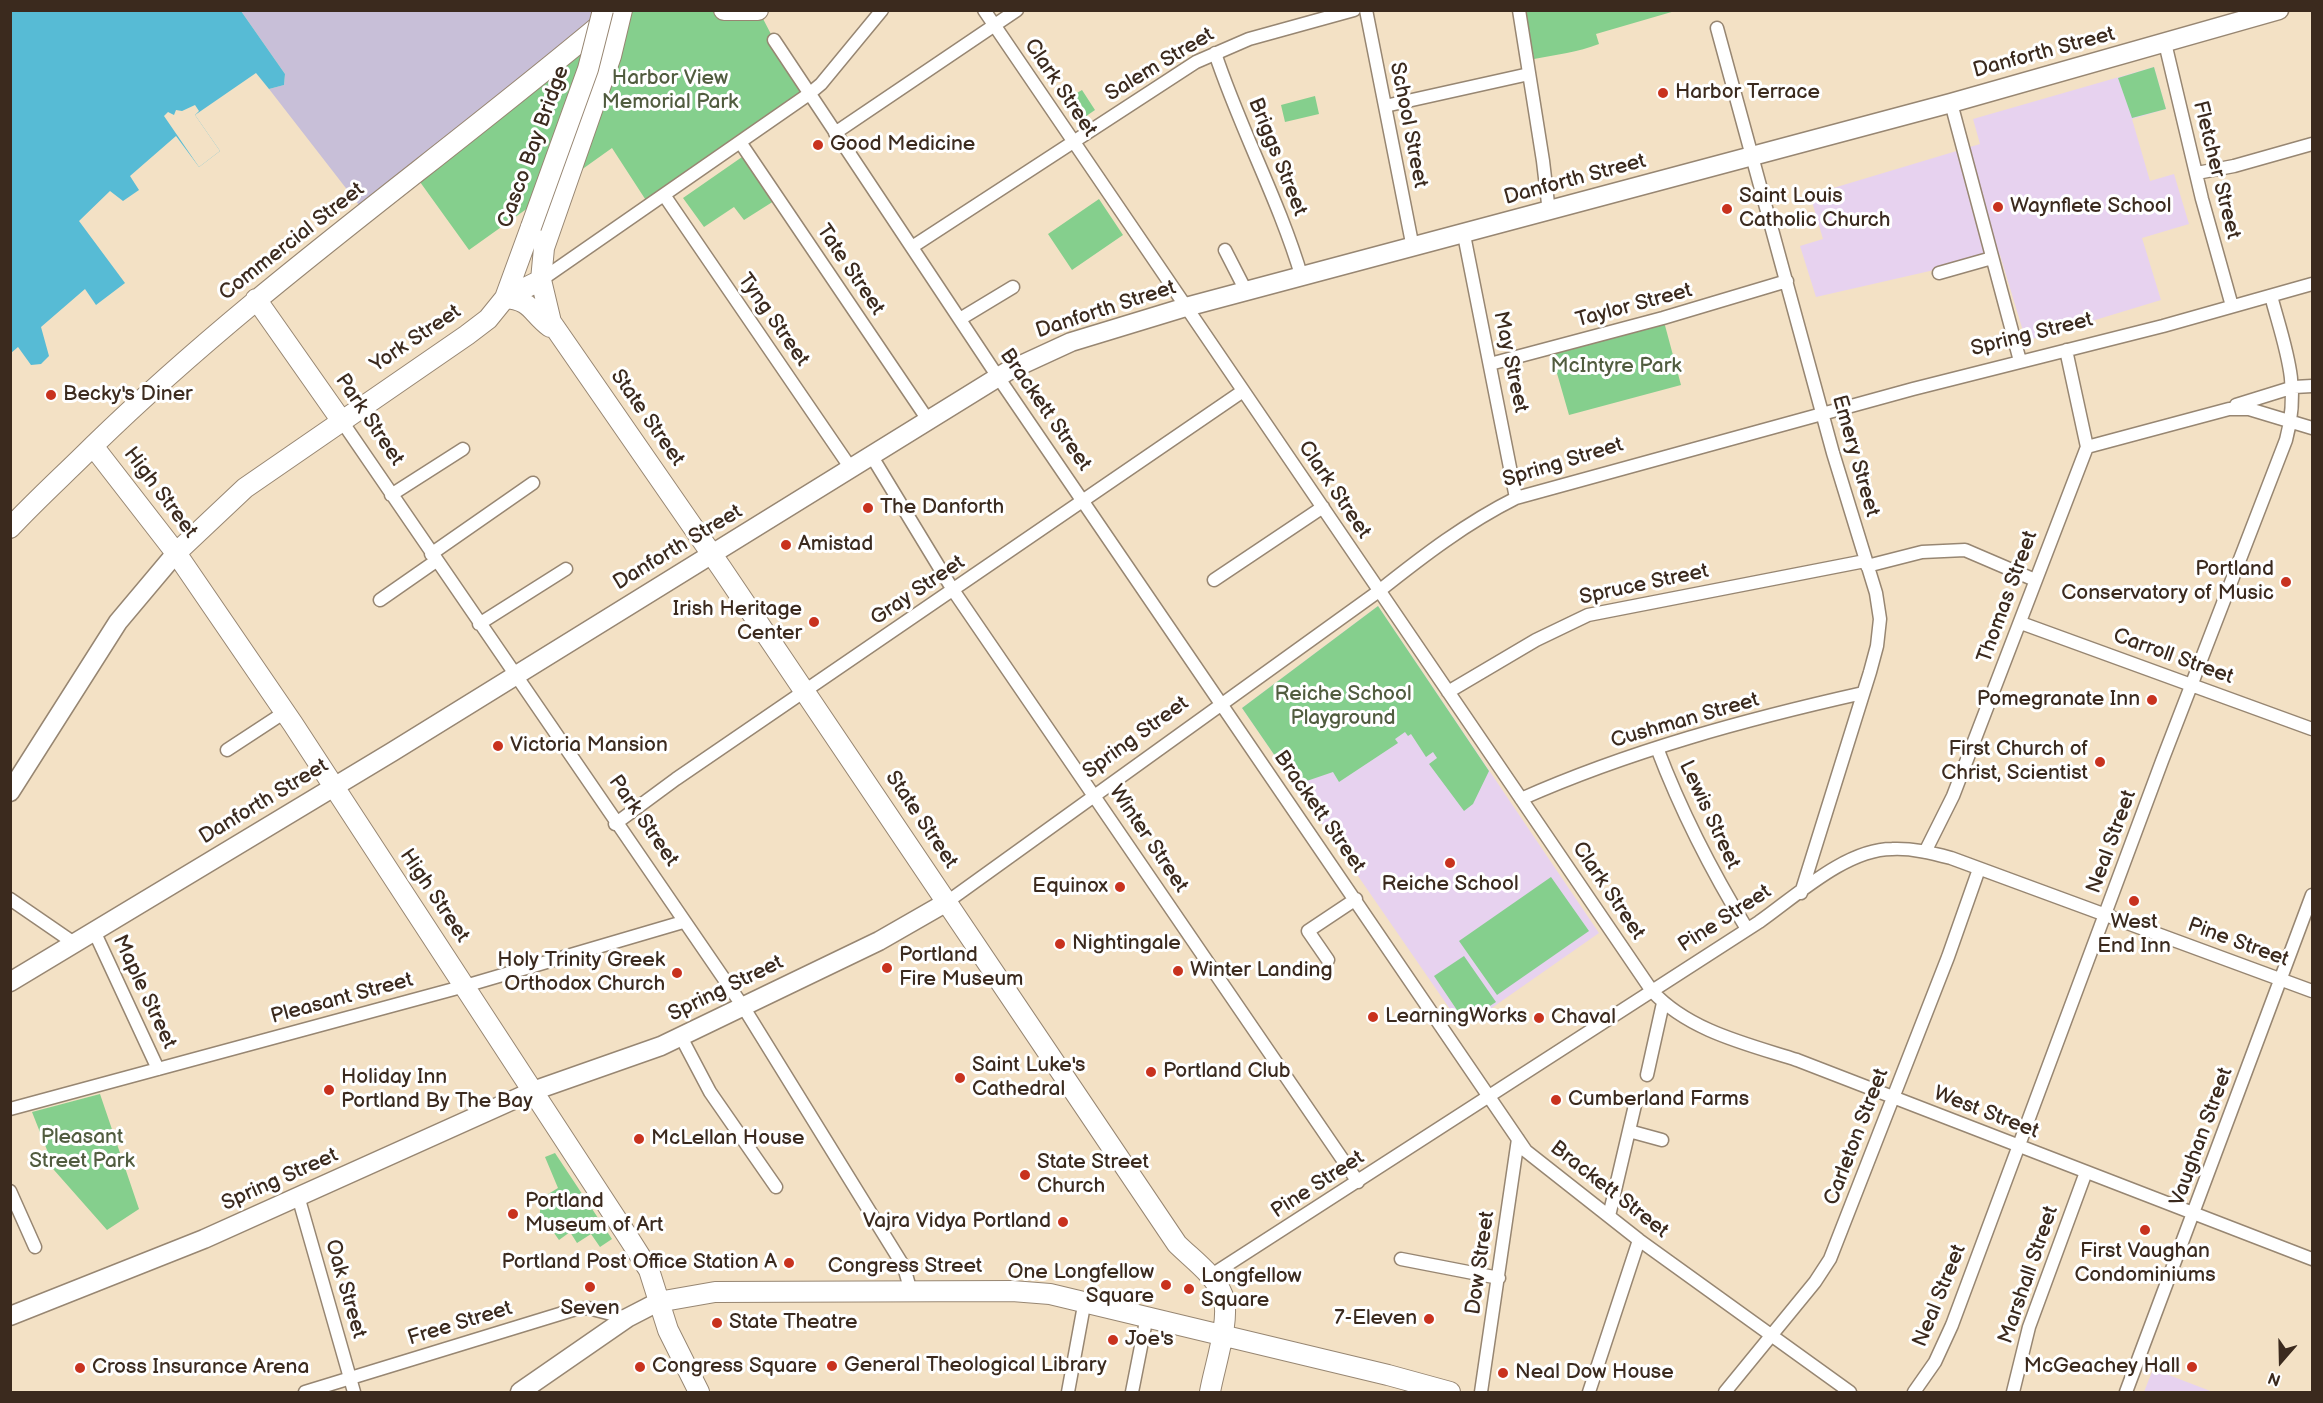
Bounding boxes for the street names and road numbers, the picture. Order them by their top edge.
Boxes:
street label: Danforth Street [1970,22,2118,84]
street label: Salem Street [1101,23,1219,107]
street label: Clark Street [1018,34,1102,142]
street label: School Street [1383,60,1433,190]
street label: Casco Bay Bridge [493,62,575,232]
street label: Briggs Street [1242,94,1312,220]
street label: Fletcher Street [2187,98,2245,242]
street label: Danforth Street [1501,149,1649,211]
street label: Commercial Street [214,178,370,306]
street label: Tate Street [811,220,889,320]
street label: Tyng Street [732,269,814,371]
street label: Danforth Street [1033,275,1179,345]
street label: Taylor Street [1573,278,1695,334]
street label: York Street [366,300,466,378]
street label: Spring Street [1968,308,2096,362]
street label: May Street [1487,309,1533,415]
street label: Brackett Street [994,344,1096,476]
street label: State Street [605,365,689,471]
street label: Park Street [329,369,409,471]
street label: Emery Street [1826,392,1884,520]
street label: Spring Street [1500,433,1626,493]
street label: Clark Street [1292,436,1376,544]
street label: High Street [118,443,202,543]
street label: Danforth Street [609,500,747,596]
street label: Thomas Street [1972,528,2044,666]
street label: Gray Street [866,550,970,632]
street label: Spruce Street [1577,559,1711,611]
street label: Carroll Street [2109,624,2237,690]
street label: Cushman Street [1608,688,1762,754]
street label: Spring Street [1078,691,1194,785]
street label: Brackett Street [1268,746,1370,878]
street label: Danforth Street [195,754,333,850]
street label: Lewis Street [1673,757,1745,873]
street label: State Street [879,767,963,873]
street label: Park Street [602,771,684,871]
street label: Winter Street [1103,781,1193,897]
street label: Neal Street [2082,787,2142,897]
street label: Clark Street [1566,837,1650,945]
street label: High Street [394,844,474,948]
street label: Pine Street [1674,880,1776,958]
street label: Pine Street [2184,913,2292,973]
street label: Maple Street [107,931,181,1053]
street label: Spring Street [664,950,788,1028]
street label: Pleasant Street [268,968,416,1030]
street label: Vaughan Street [2165,1064,2239,1210]
street label: Carleton Street [1819,1065,1895,1209]
street label: West Street [1930,1081,2042,1145]
street label: Brackett Street [1545,1136,1673,1244]
street label: Spring Street [218,1143,342,1217]
street label: Pine Street [1267,1146,1369,1224]
street label: Marshall Street [1994,1203,2064,1347]
street label: Dow Street [1461,1210,1501,1316]
street label: Oak Street [319,1237,371,1341]
street label: Neal Street [1908,1241,1972,1351]
street label: Congress Street [828,1254,982,1280]
street label: Free Street [405,1296,515,1352]

